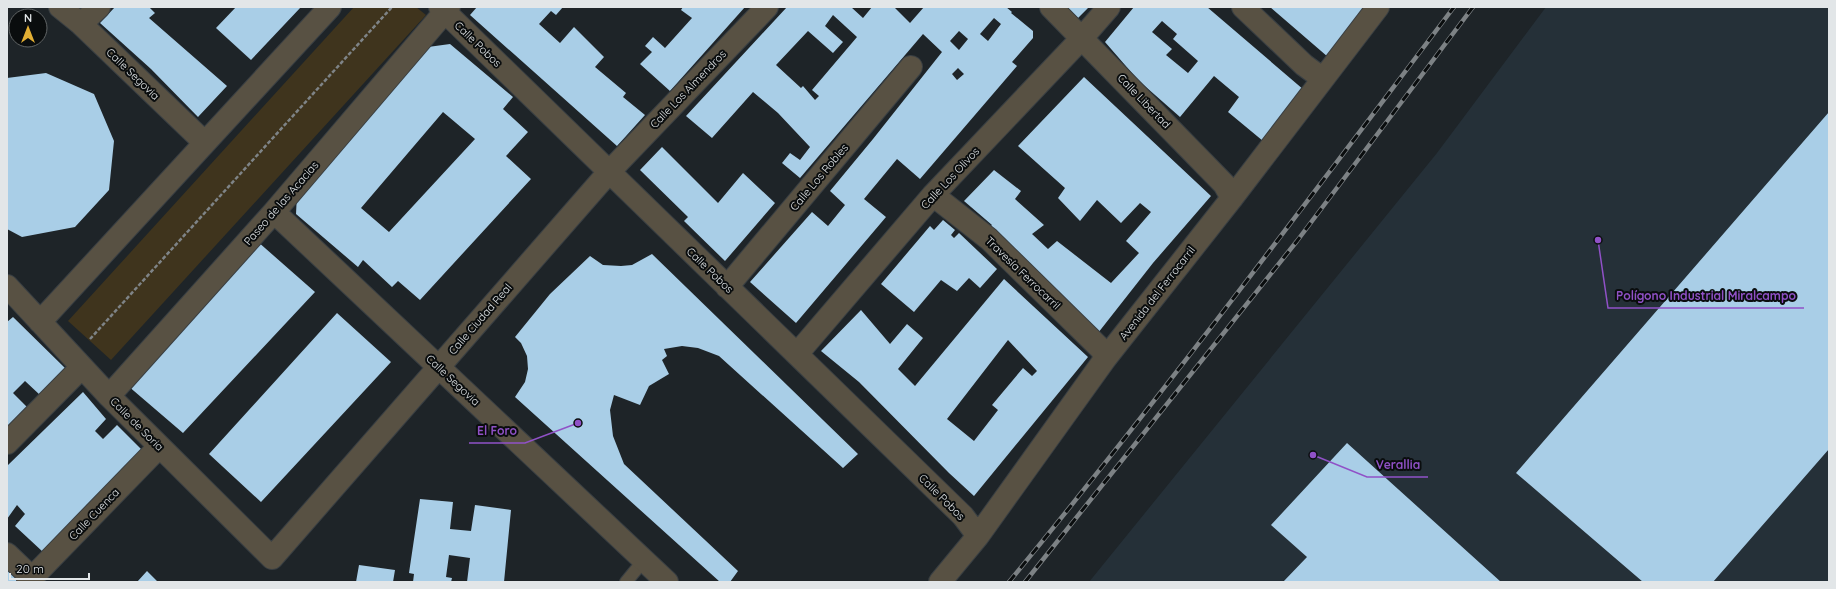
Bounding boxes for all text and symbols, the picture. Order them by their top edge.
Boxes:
north arrow [8,8,48,48]
text: N [24,11,32,25]
street label: Calle Pobos [452,18,504,70]
street label: Calle Segovia [104,45,162,103]
street label: Calle Los Almendros [647,47,729,131]
street label: Calle Libertad [1115,71,1173,131]
street label: Calle Los Robles [787,141,851,213]
street label: Calle Los Olivos [918,144,982,212]
street label: Paseo de las Acacias [241,158,321,248]
street label: Travesía Ferrocarril [983,234,1063,312]
street label: Avenida del Ferrocarril [1116,243,1198,343]
street label: Calle Pobos [684,244,736,296]
street label: Calle Ciudad Real [445,281,515,357]
callout: Polígono Industrial Miralcampo [1608,284,1804,308]
text: Polígono Industrial Miralcampo [1616,288,1796,303]
street label: Calle Segovia [423,352,483,408]
street label: Calle de Soria [107,394,167,454]
callout: El Foro [469,419,525,443]
text: El Foro [477,423,517,438]
callout: Verallia [1367,453,1428,477]
text: Verallia [1376,457,1420,472]
street label: Calle Pobos [916,471,968,523]
street label: Calle Cuenca [66,485,122,543]
scale bar [10,555,89,581]
text: 20 m [16,561,44,576]

